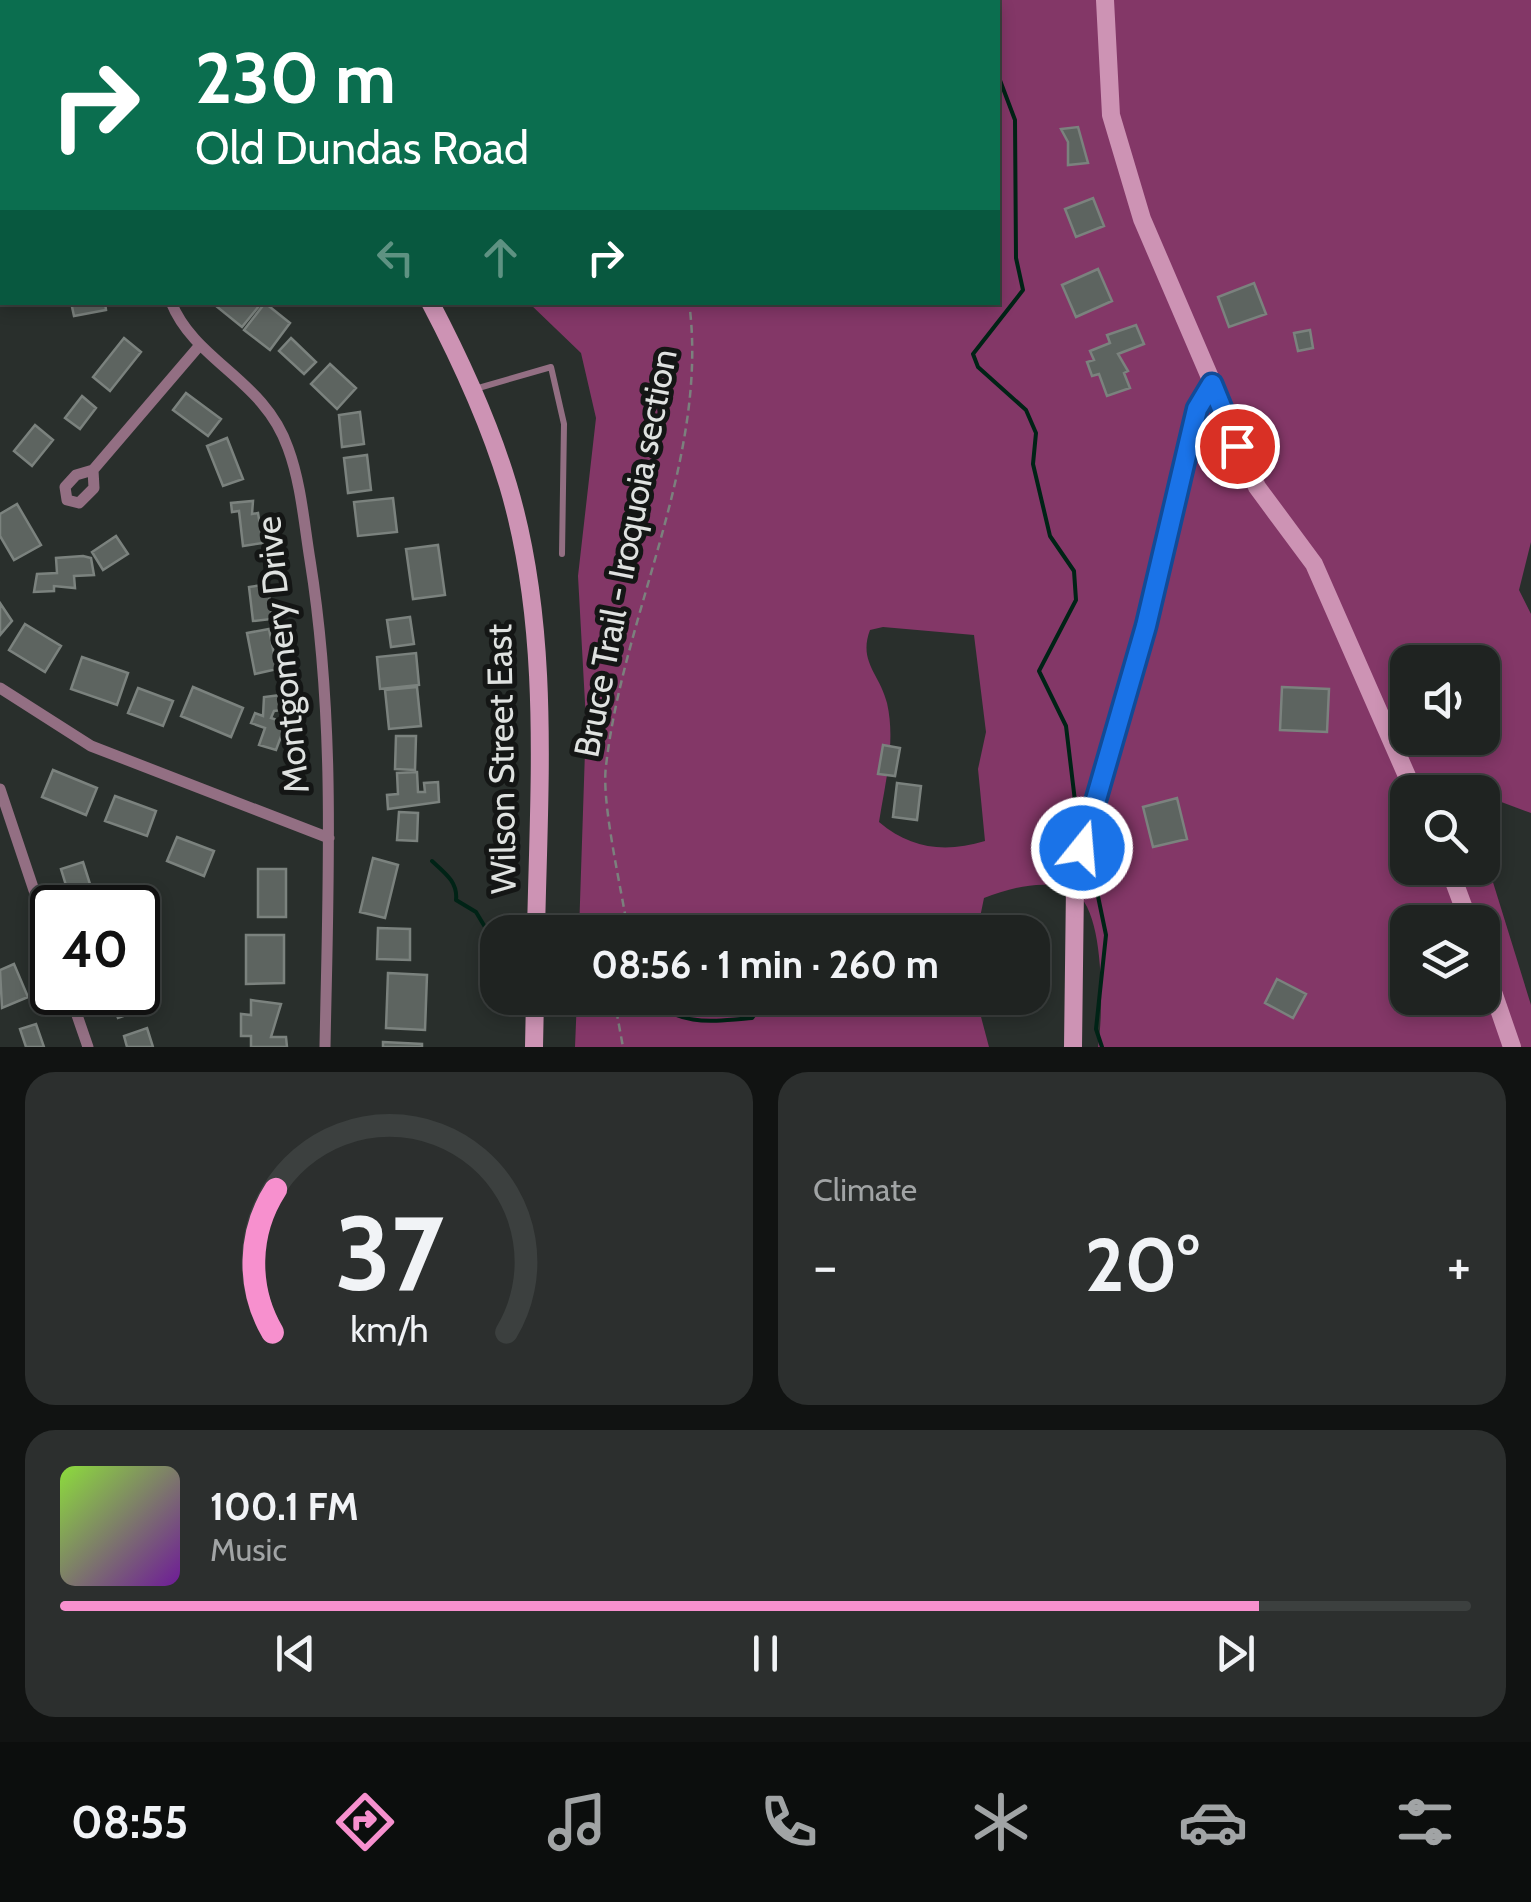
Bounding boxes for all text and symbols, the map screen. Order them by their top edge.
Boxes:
text: 230 m [195,35,396,121]
icon: right [30,40,160,170]
text: Old Dundas Road [195,121,529,175]
icon: left [368,230,423,285]
icon: ahead [473,230,528,285]
icon: right [578,230,633,285]
street label: Bruce Trail - Iroquoia section [564,345,686,761]
pin [1195,404,1280,489]
icon: arrive [1210,419,1265,474]
street label: Montgomery Drive [246,514,318,796]
street label: Wilson Street East [477,623,525,894]
map controls [1390,645,1500,1015]
button: sound [1390,645,1500,755]
button: search [1390,775,1500,885]
position arrow [1030,796,1134,900]
speed limit sign: 40 [30,885,160,1015]
button: layers [1390,905,1500,1015]
text: 08:56 · 1 min · 260 m [591,941,939,988]
text: Climate [813,1170,917,1209]
text: 37 [334,1190,444,1316]
text: 20° [1085,1219,1199,1310]
text: − [813,1232,837,1299]
text: + [1447,1232,1471,1299]
text: km/h [350,1308,428,1351]
text: 100.1 FM [210,1483,359,1530]
text: Music [210,1530,287,1569]
icon: previous [268,1626,323,1681]
icon: pause [738,1626,793,1681]
icon: next [1208,1626,1263,1681]
icon: directions [330,1787,400,1857]
icon: music [542,1787,612,1857]
icon: phone [754,1787,824,1857]
icon: climate [966,1787,1036,1857]
icon: car [1178,1787,1248,1857]
icon: filters [1390,1787,1460,1857]
text: 08:55 [71,1795,188,1849]

